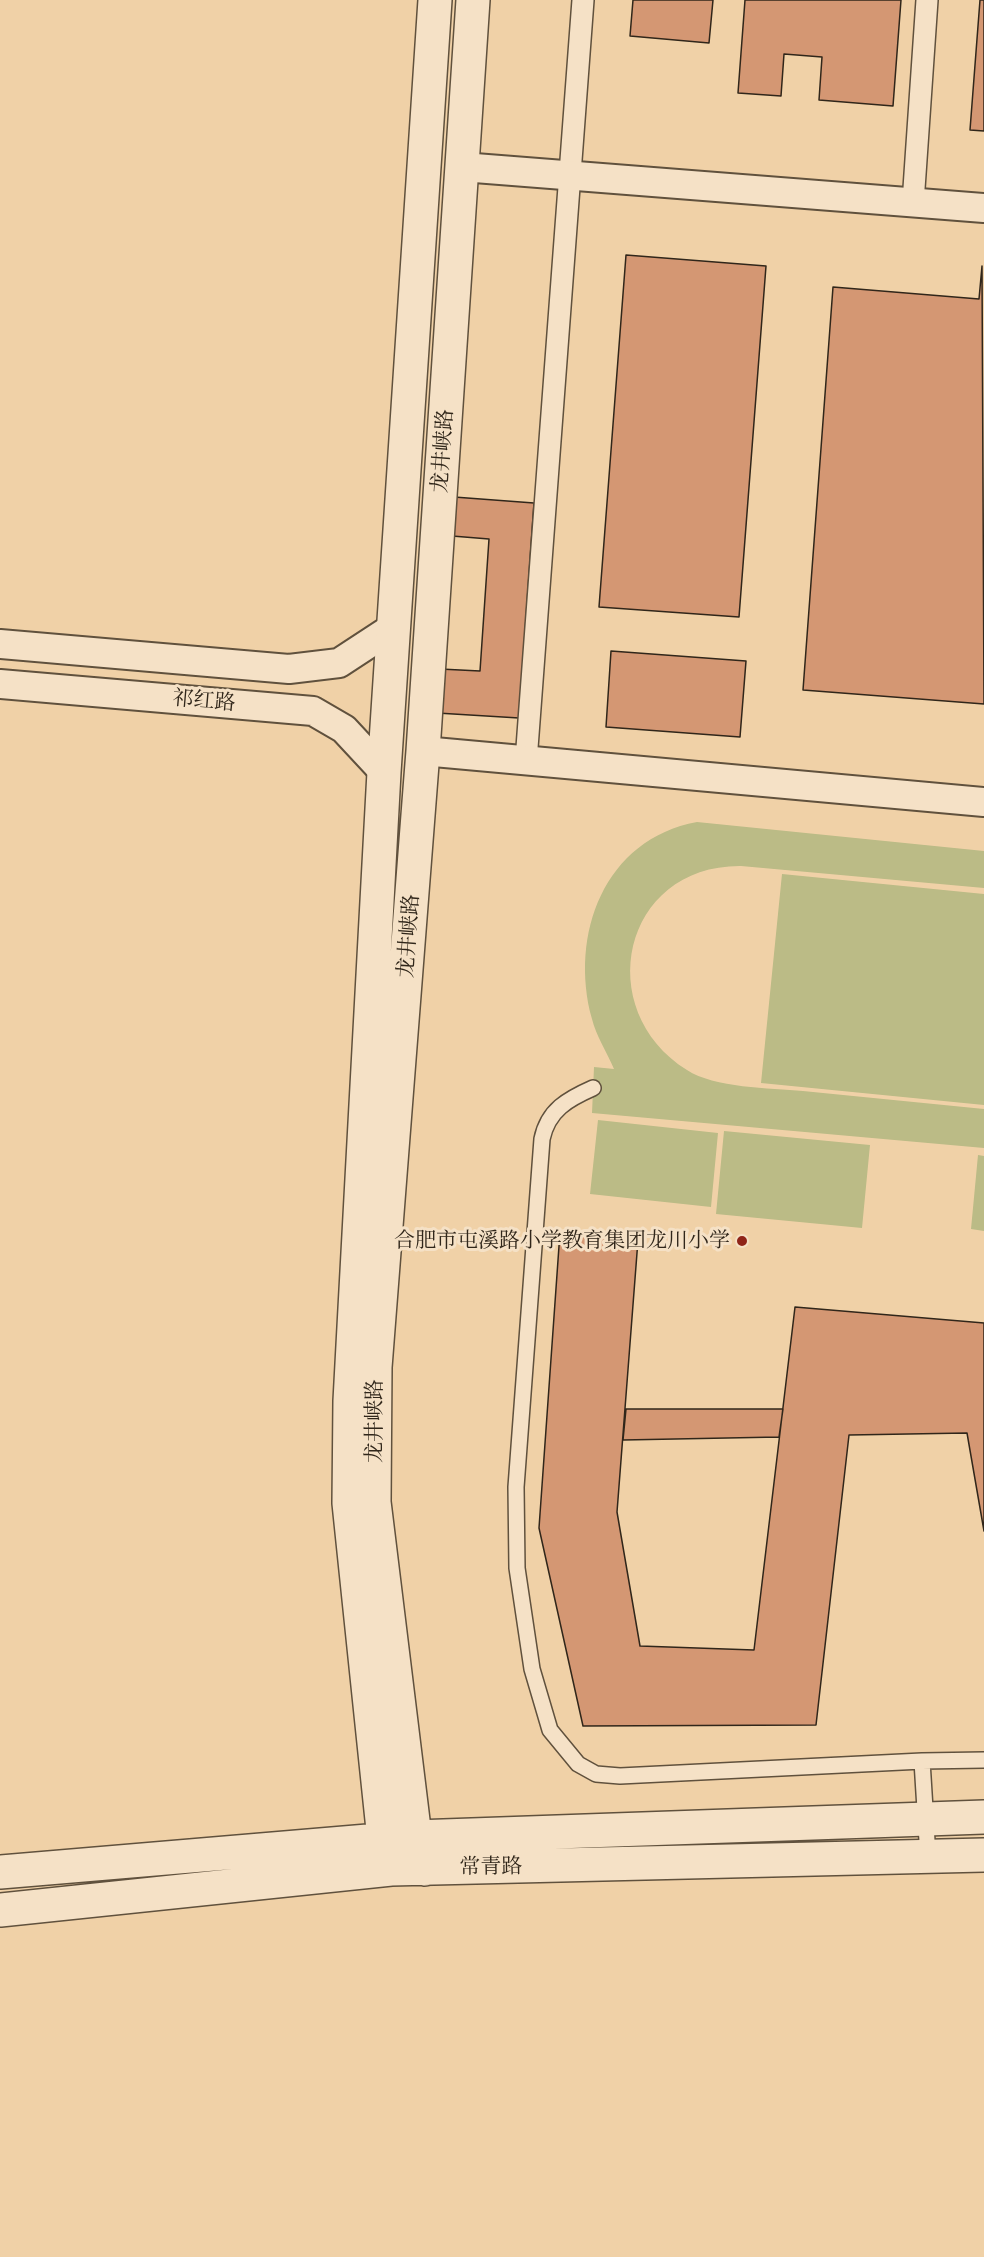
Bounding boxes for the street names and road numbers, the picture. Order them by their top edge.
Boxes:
street label: 龙井峡路 [428,408,458,494]
street label: 祁红路 [172,686,236,716]
street label: 龙井峡路 [394,893,424,979]
street label: 龙井峡路 [362,1379,388,1463]
street label: 常青路 [459,1854,523,1880]

